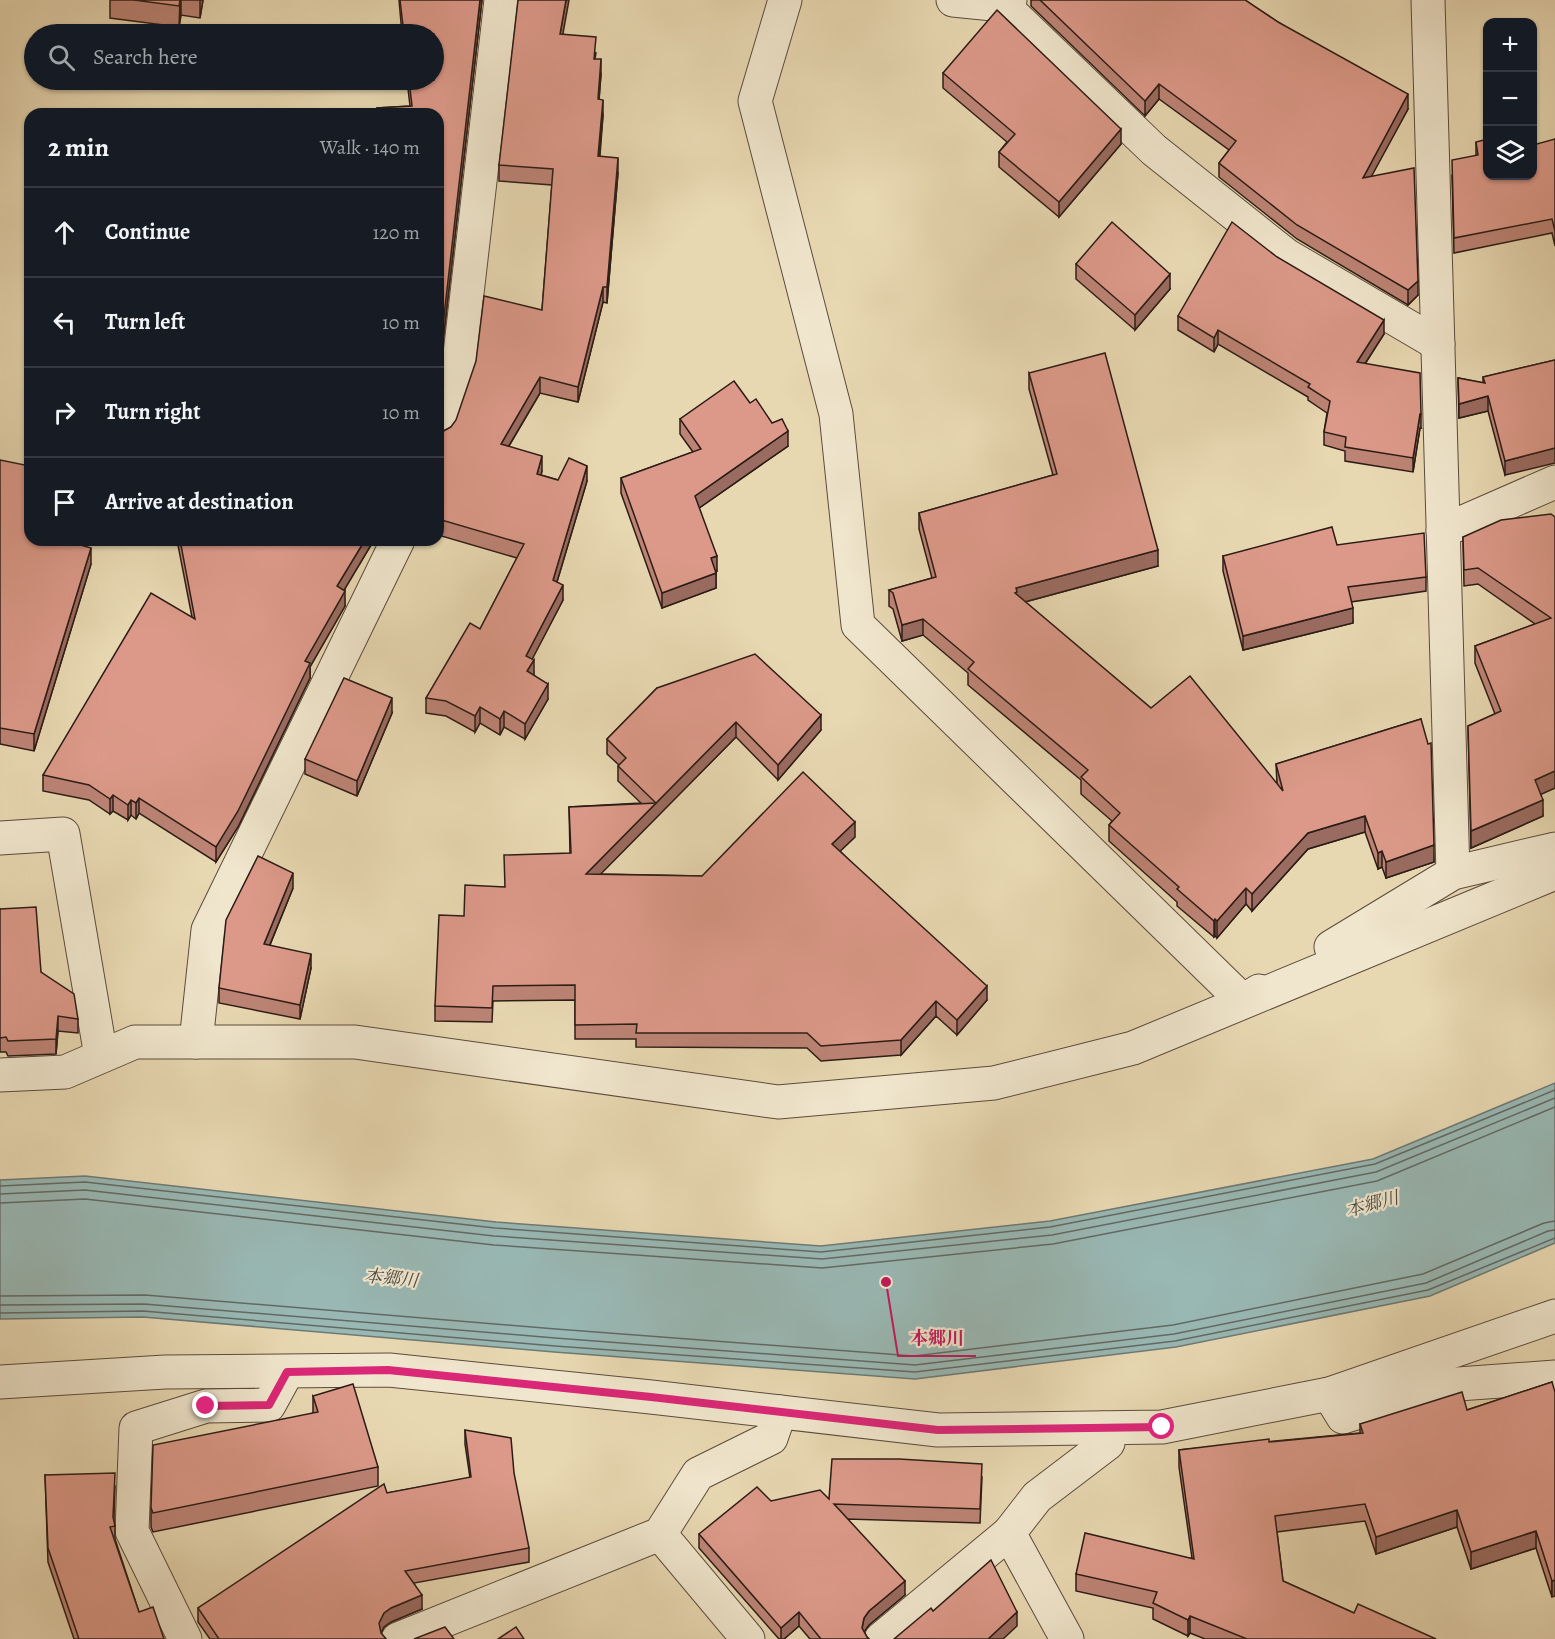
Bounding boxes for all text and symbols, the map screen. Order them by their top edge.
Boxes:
map controls [1483,18,1537,180]
button: + [1483,18,1537,72]
search box [24,24,444,90]
icon: search [45,41,78,74]
text: Search here [93,42,198,72]
button: − [1483,72,1537,126]
button: layers [1483,126,1537,180]
text: 2 min [48,130,109,165]
text: Walk · 140 m [320,134,420,161]
icon: ahead [48,216,81,249]
text: Continue [105,217,190,247]
text: 120 m [372,219,420,246]
icon: left [48,306,81,339]
text: Turn left [105,307,185,337]
text: 10 m [382,309,420,336]
icon: right [48,396,81,429]
text: Turn right [105,397,201,427]
text: 10 m [382,399,420,426]
icon: arrive [48,486,81,519]
text: Arrive at destination [105,487,294,517]
water label: 本郷川 [1343,1185,1403,1223]
water label: 本郷川 [363,1263,421,1293]
callout: 本郷川 [898,1320,976,1356]
text: 本郷川 [910,1326,964,1350]
route end [192,1392,218,1418]
route start [1148,1413,1174,1439]

